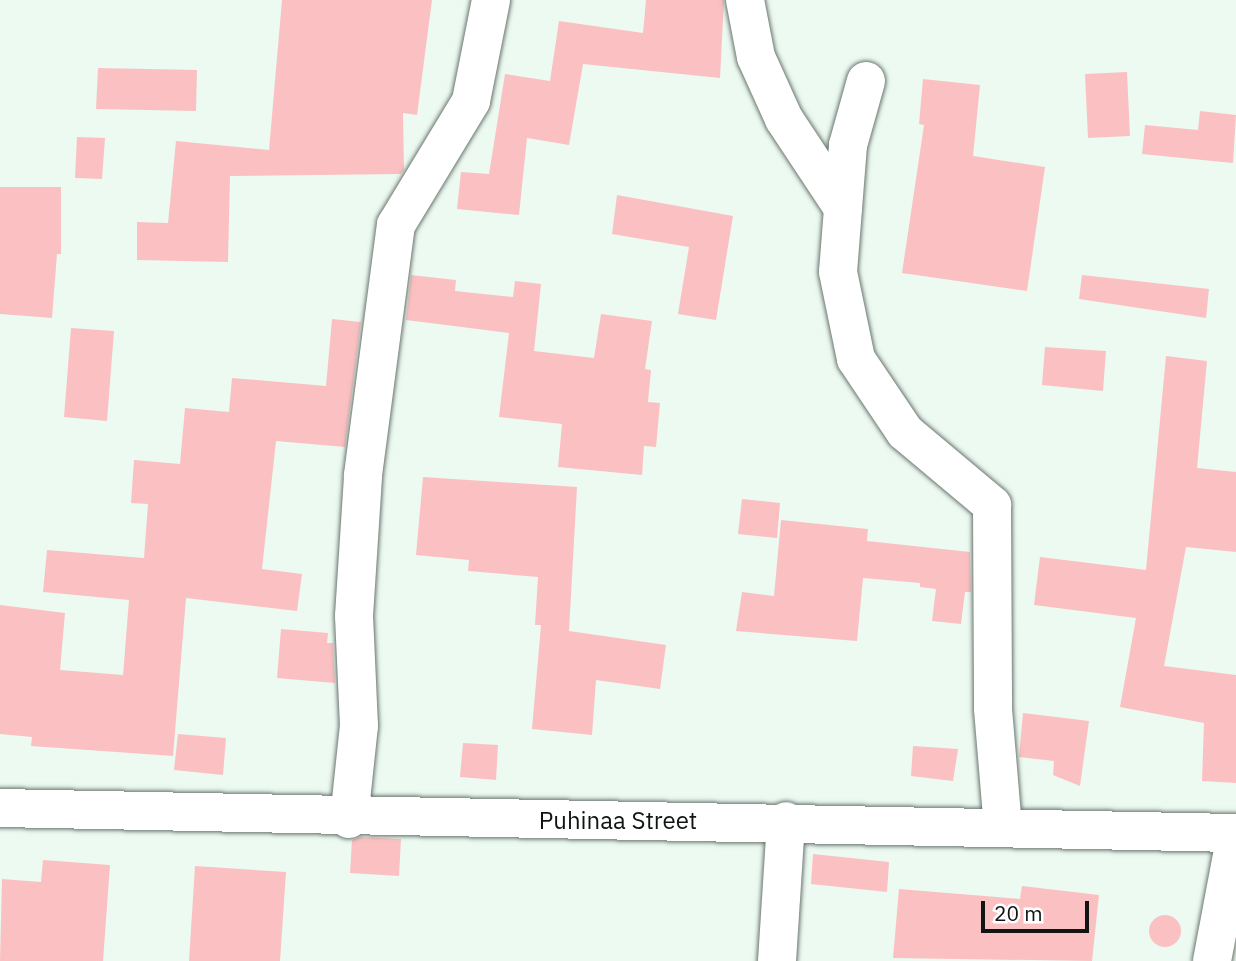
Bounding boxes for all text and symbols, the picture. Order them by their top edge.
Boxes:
street label: Puhinaa Street [539,807,697,835]
scale bar [984,888,1092,932]
text: 20 m [994,899,1043,927]

